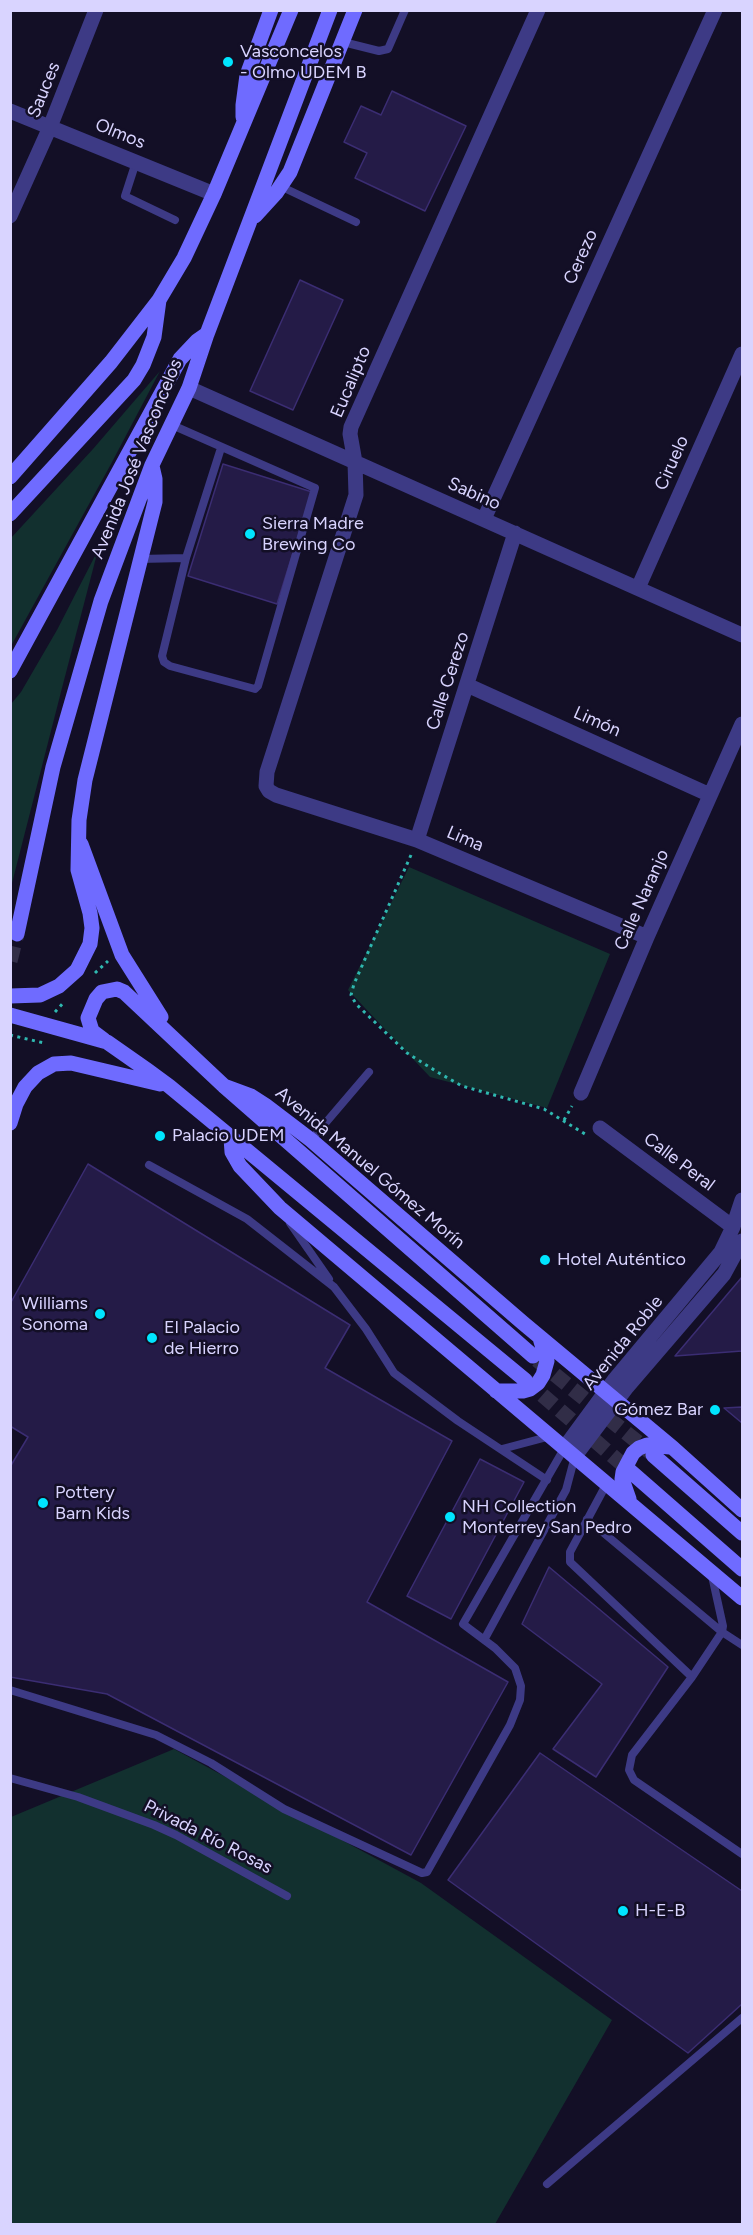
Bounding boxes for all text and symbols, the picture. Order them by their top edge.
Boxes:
place label: Vasconcelos - Olmo UDEM B [240,41,367,84]
marker: Vasconcelos - Olmo UDEM B [221,55,235,69]
street label: Sauces [23,59,65,121]
street label: Olmos [92,114,148,154]
street label: Cerezo [559,226,603,288]
street label: Eucalipto [326,343,376,421]
street label: Avenida José Vasconcelos [87,356,187,562]
street label: Ciruelo [650,432,694,494]
street label: Sabino [444,473,504,515]
place label: Sierra Madre Brewing Co [262,513,364,556]
marker: Sierra Madre Brewing Co [243,527,257,541]
street label: Calle Cerezo [422,629,474,733]
street label: Limón [570,702,624,742]
street label: Lima [443,822,487,856]
street label: Calle Naranjo [610,846,674,954]
street label: Avenida Manuel Gómez Morín [271,1082,469,1254]
place label: Palacio UDEM [172,1125,284,1147]
street label: Calle Peral [639,1128,719,1196]
marker: Palacio UDEM [153,1129,167,1143]
place label: Hotel Auténtico [557,1249,686,1271]
marker: Hotel Auténtico [538,1253,552,1267]
street label: Avenida Roble [578,1291,668,1395]
place label: Williams Sonoma [22,1293,88,1336]
marker: Williams Sonoma [93,1307,107,1321]
place label: El Palacio de Hierro [164,1317,240,1360]
marker: El Palacio de Hierro [145,1331,159,1345]
place label: Gómez Bar [614,1399,703,1421]
marker: Gómez Bar [708,1403,722,1417]
place label: Pottery Barn Kids [55,1482,130,1524]
marker: Pottery Barn Kids [36,1496,50,1510]
place label: NH Collection Monterrey San Pedro [462,1496,632,1538]
marker: NH Collection Monterrey San Pedro [443,1510,457,1524]
street label: Privada Río Rosas [140,1795,276,1879]
place label: H-E-B [635,1900,685,1922]
marker: H-E-B [616,1904,630,1918]

